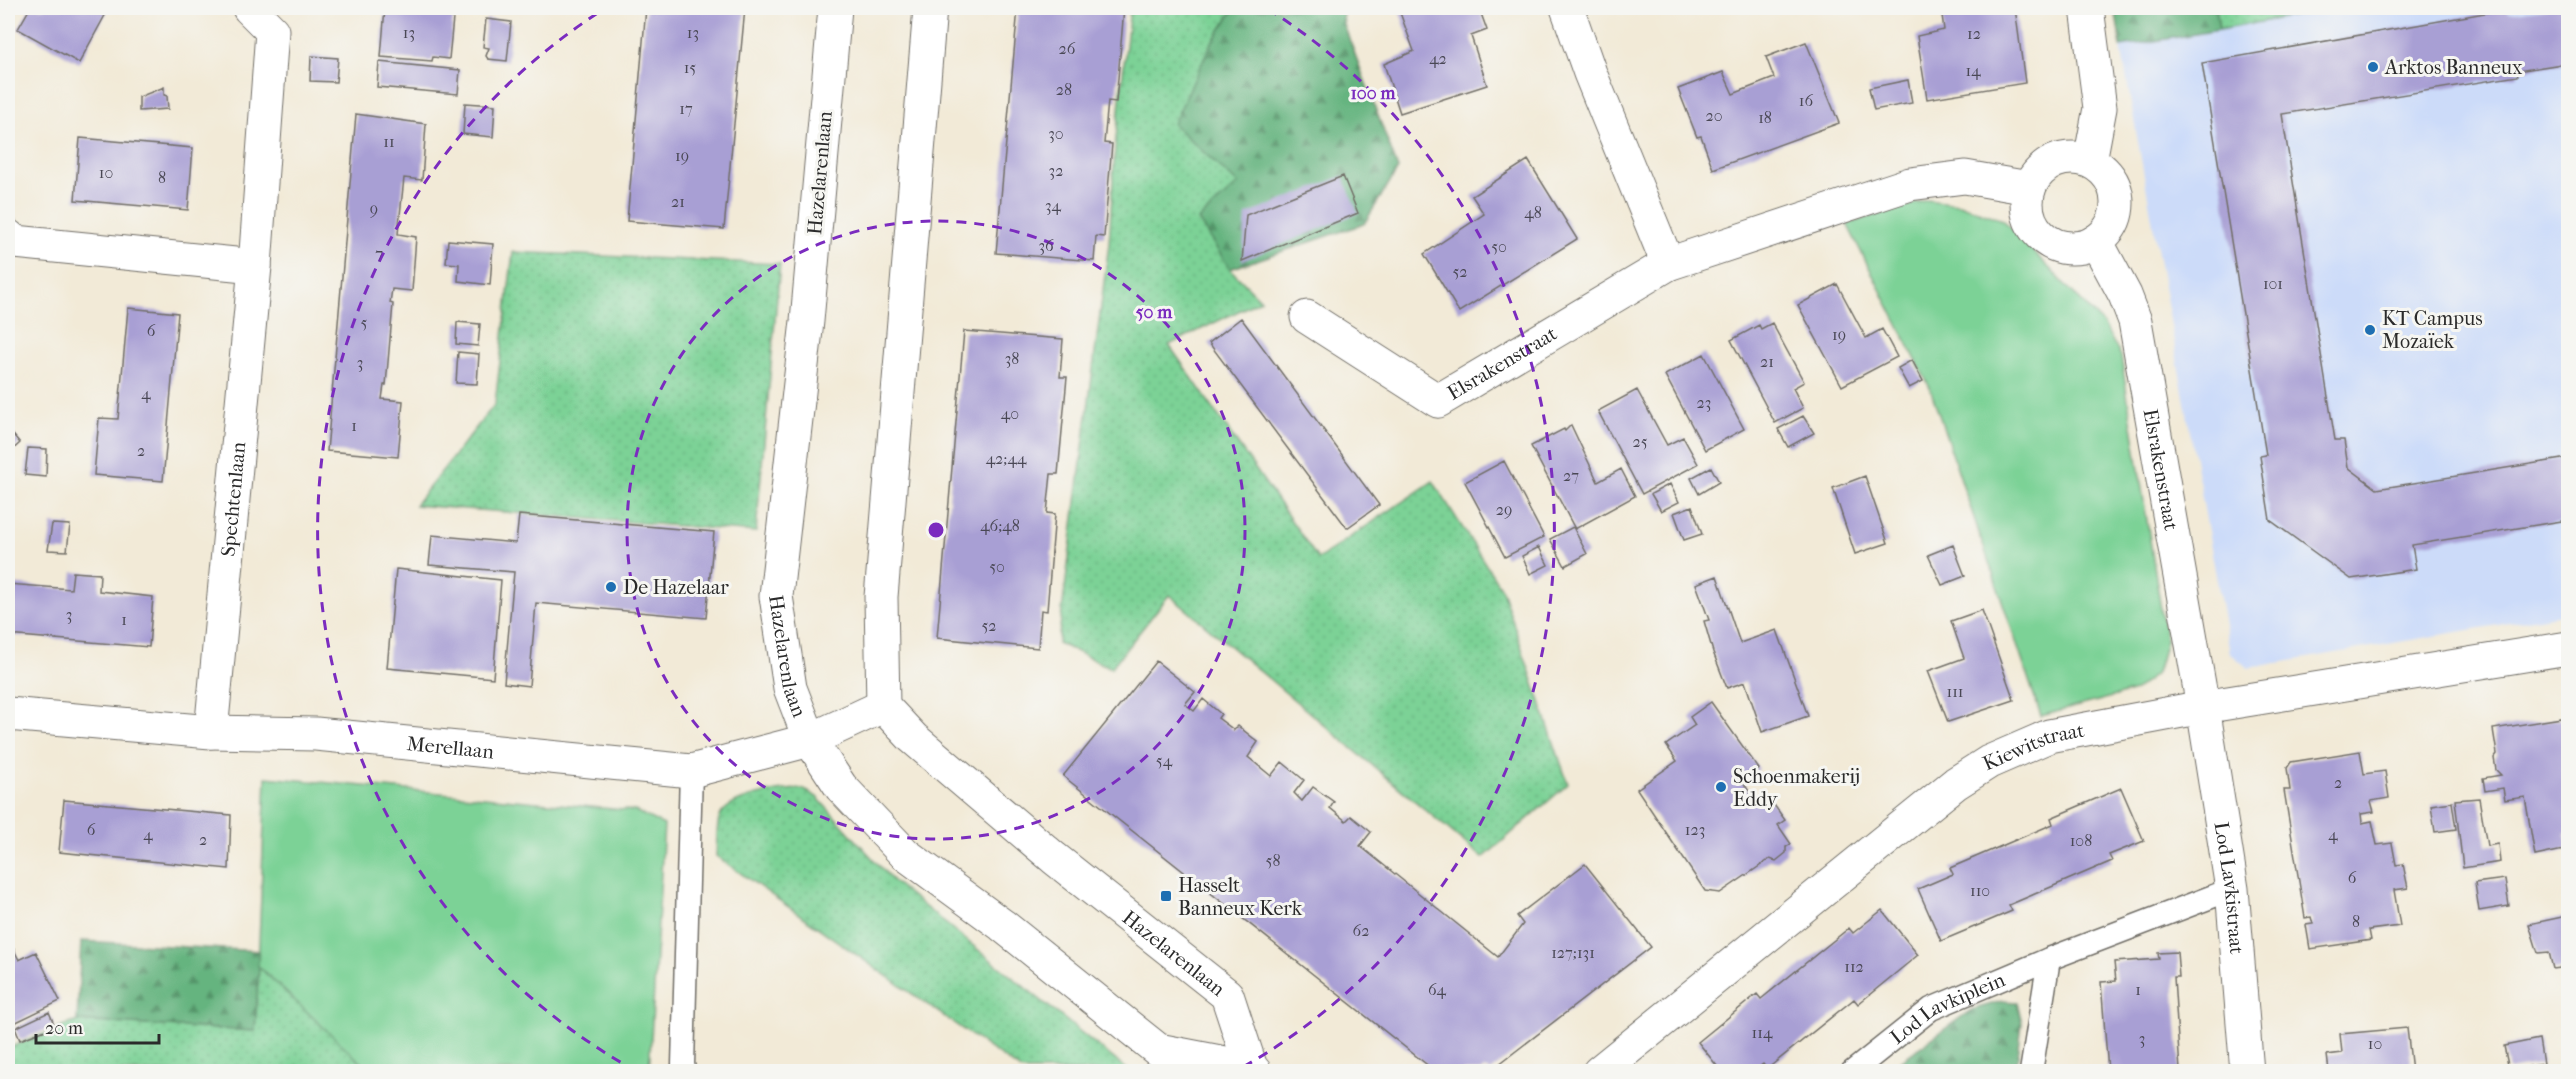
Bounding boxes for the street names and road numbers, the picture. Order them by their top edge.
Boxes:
street label: Hazelarenlaan [803,110,837,236]
street label: Elsrakenstraat [1443,322,1561,404]
street label: Elsrakenstraat [2139,407,2183,532]
street label: Spechtenlaan [216,440,250,557]
street label: Hazelarenlaan [764,593,812,720]
street label: Kiewitstraat [1979,718,2086,775]
street label: Merellaan [406,732,496,763]
street label: Lod Lavkistraat [2210,820,2249,955]
street label: Hazelarenlaan [1118,905,1230,1001]
street label: Lod Lavkiplein [1885,967,2009,1049]

